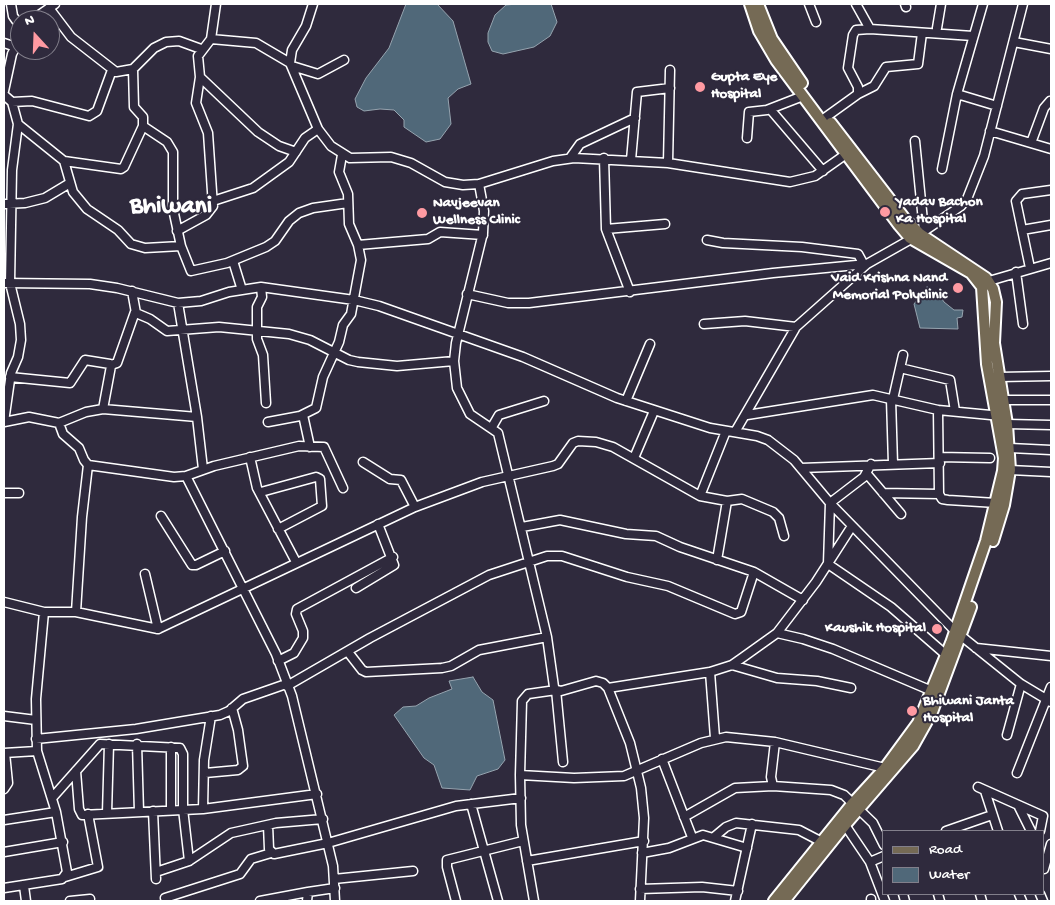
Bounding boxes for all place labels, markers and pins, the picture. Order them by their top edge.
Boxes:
place label: Gupta Eye Hospital [711,69,777,104]
marker: Gupta Eye Hospital [693,80,707,94]
place label: Yadav Bachon Ka Hospital [896,194,983,229]
place label: Navjeevan Wellness Clinic [433,195,520,230]
marker: Yadav Bachon Ka Hospital [878,205,892,219]
marker: Navjeevan Wellness Clinic [415,206,429,220]
place label: Vaid Krishna Nand Memorial Polyclinic [831,270,947,305]
marker: Vaid Krishna Nand Memorial Polyclinic [951,281,965,295]
place label: Kaushik Hospital [825,620,926,638]
marker: Kaushik Hospital [930,622,944,636]
place label: Bhiwani Janta Hospital [923,693,1014,728]
marker: Bhiwani Janta Hospital [905,704,919,718]

